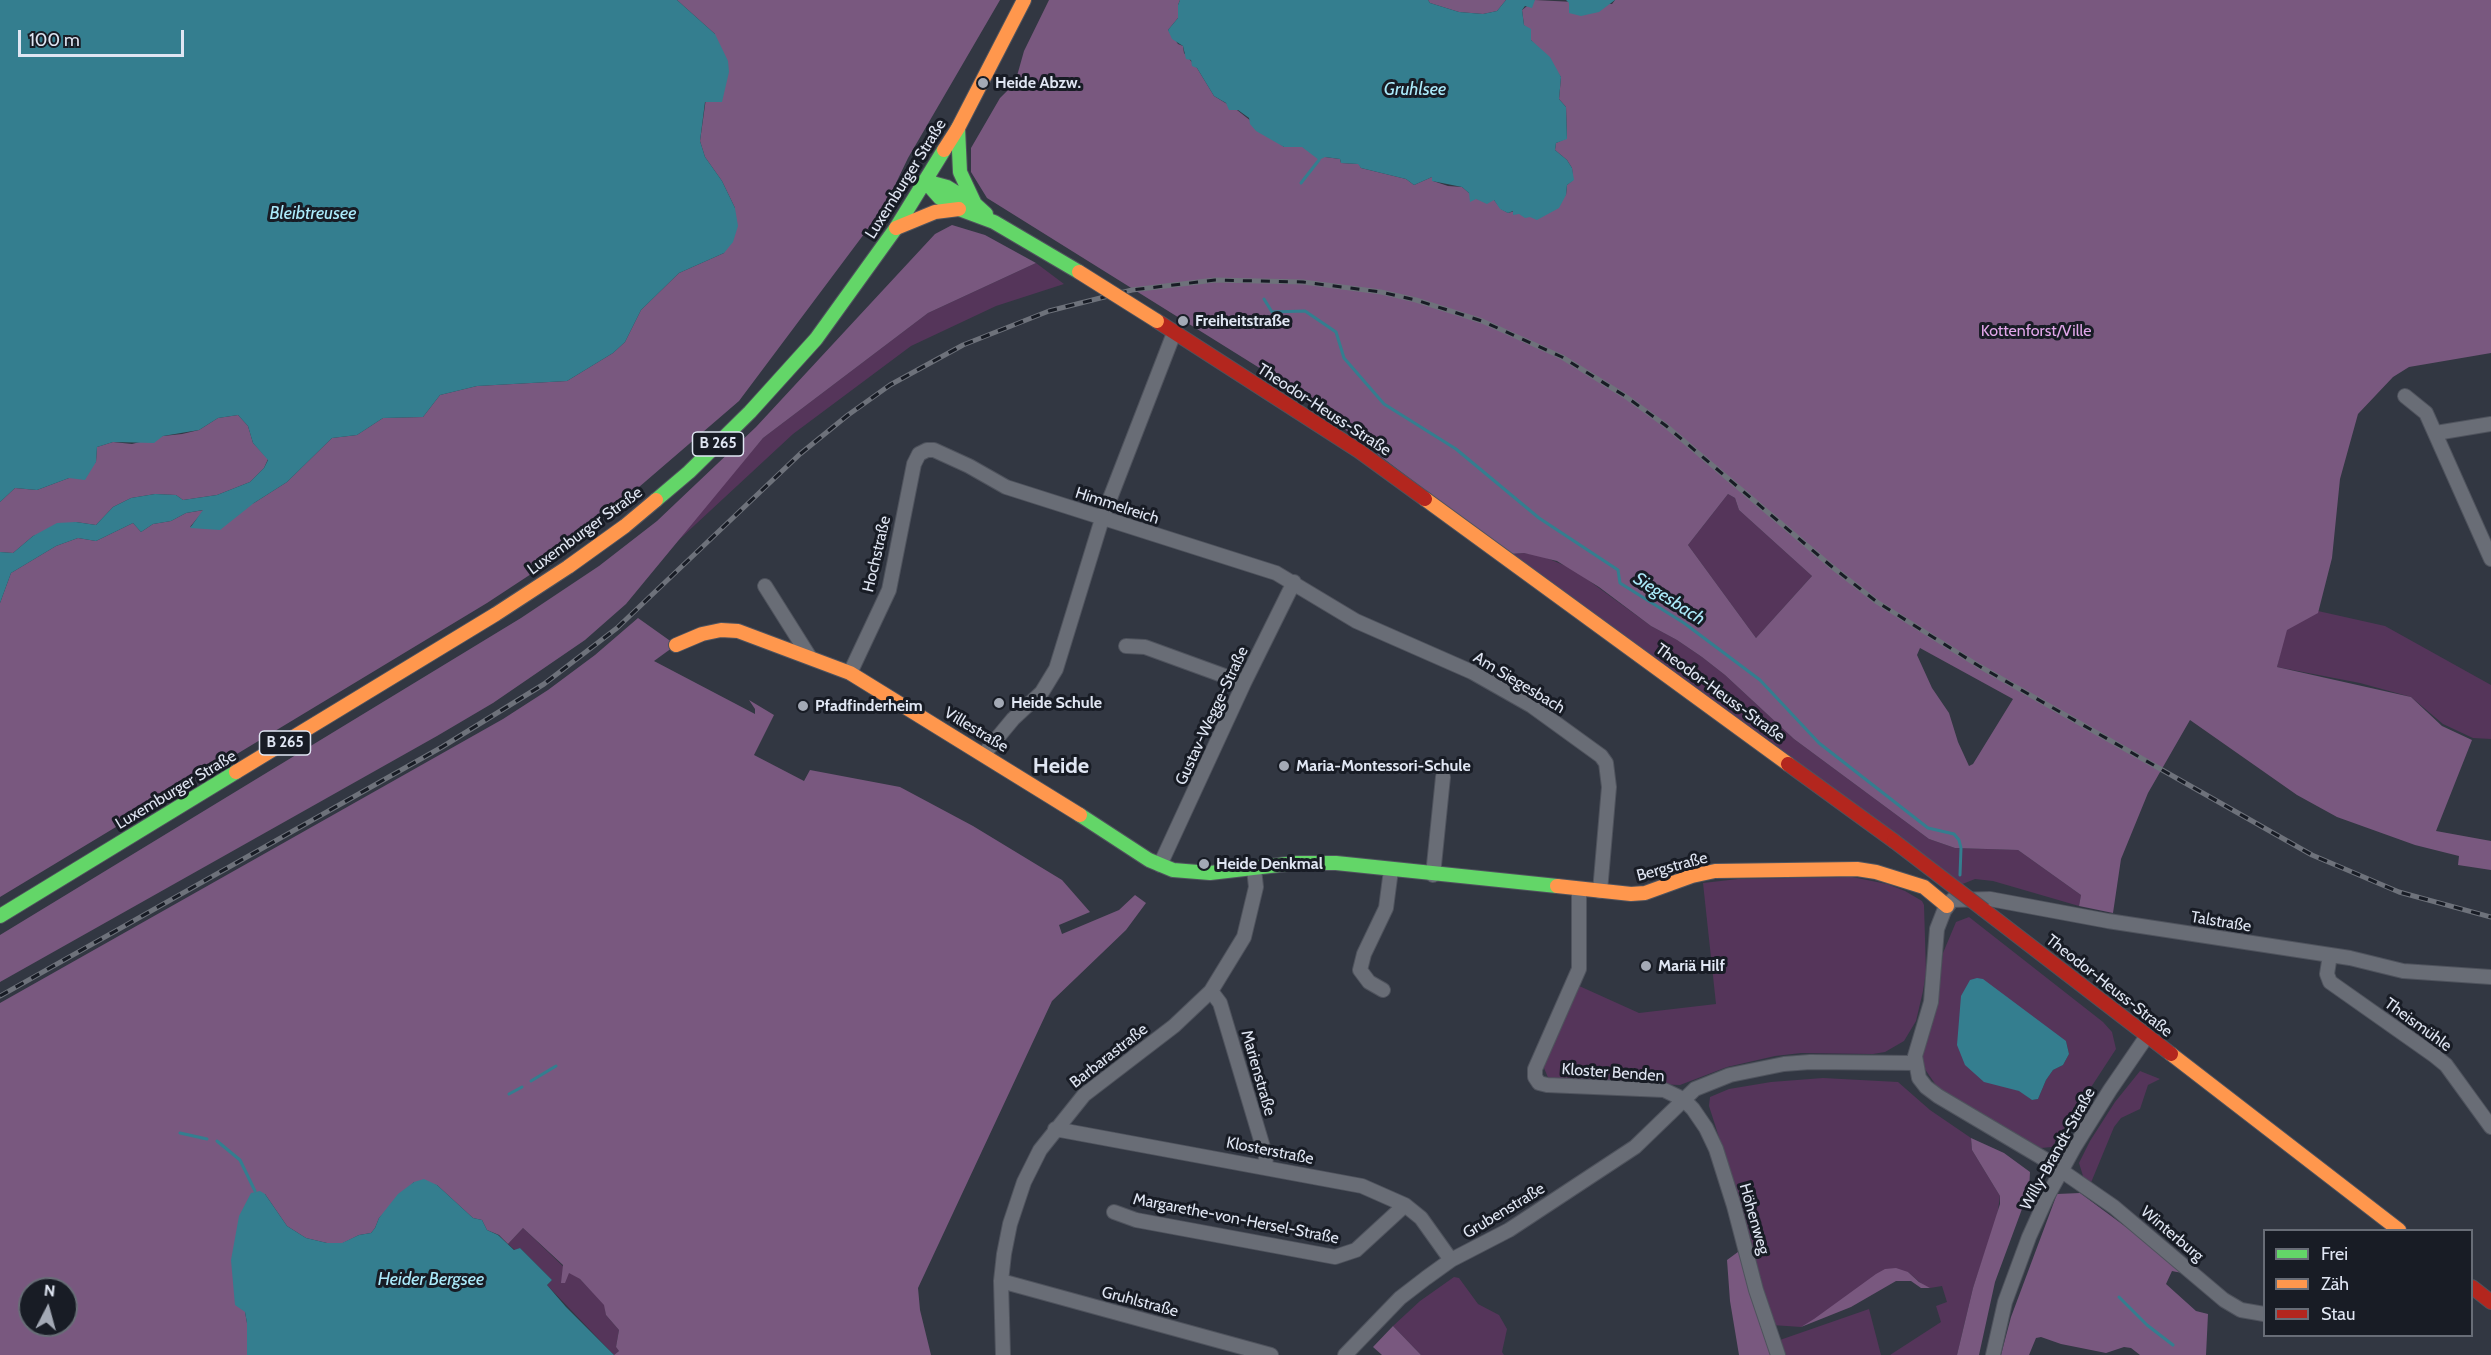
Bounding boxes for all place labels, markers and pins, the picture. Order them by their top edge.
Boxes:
place label: Heide Abzw. [995,73,1081,93]
marker: Heide Abzw. [976,76,990,90]
place label: Freiheitstraße [1195,311,1290,331]
marker: Freiheitstraße [1176,314,1190,328]
place label: Heide Schule [1011,693,1102,713]
place label: Pfadfinderheim [815,696,923,716]
marker: Heide Schule [992,696,1006,710]
marker: Pfadfinderheim [796,699,810,713]
place label: Maria-Montessori-Schule [1296,756,1471,776]
marker: Maria-Montessori-Schule [1277,759,1291,773]
place label: Heide Denkmal [1216,854,1323,874]
marker: Heide Denkmal [1197,857,1211,871]
place label: Mariä Hilf [1658,956,1725,976]
marker: Mariä Hilf [1639,959,1653,973]

